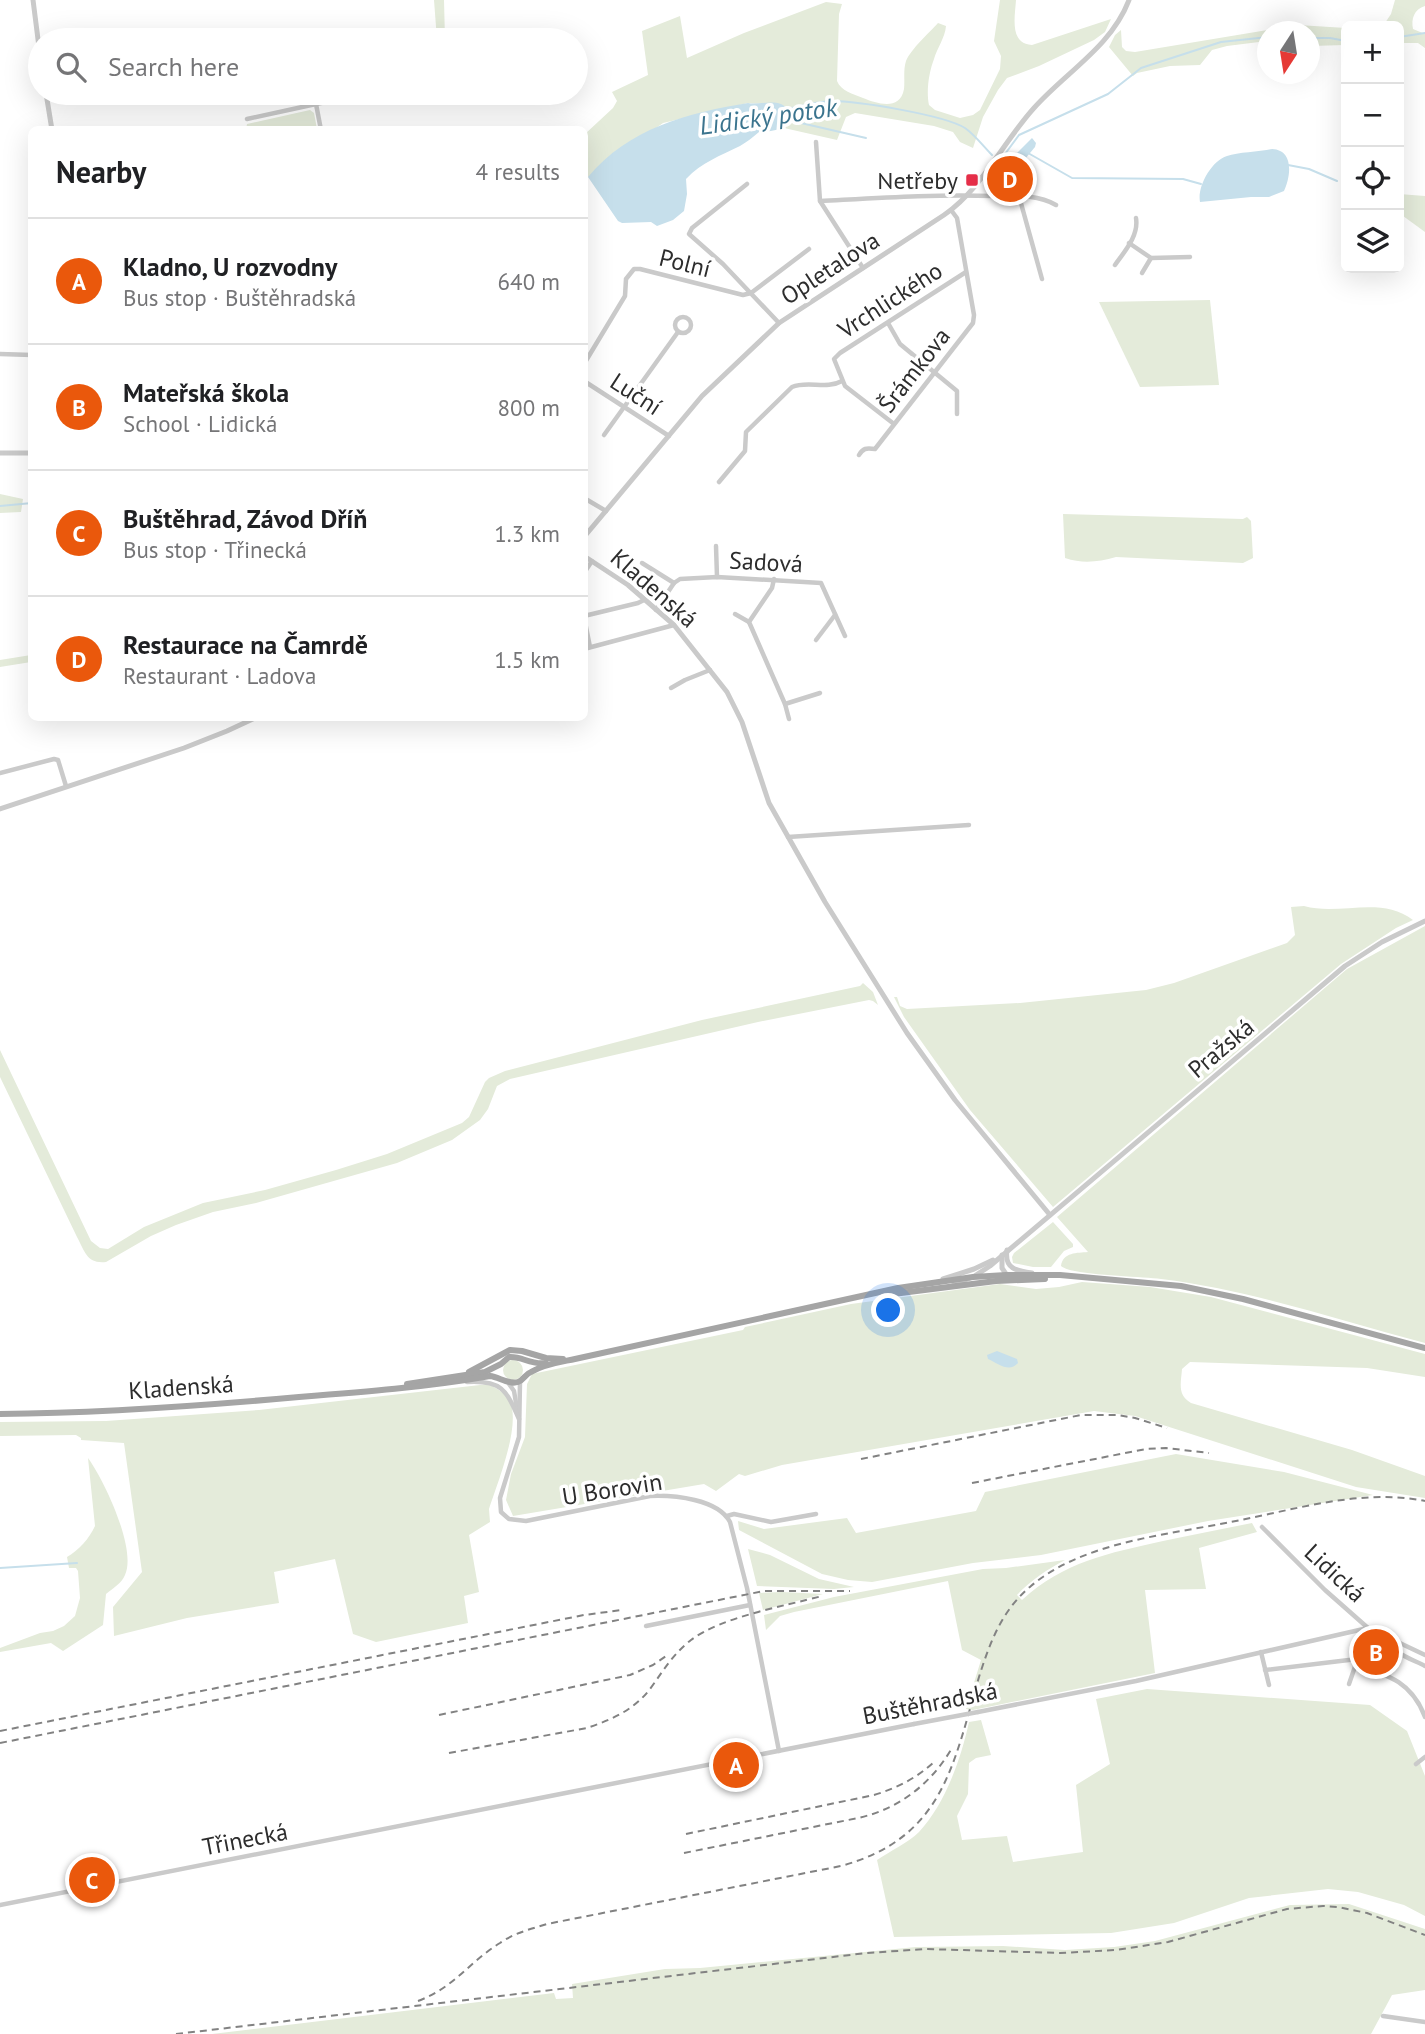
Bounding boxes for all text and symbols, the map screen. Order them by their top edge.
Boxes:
north arrow [1257,21,1320,84]
map controls [1341,21,1404,273]
button: + [1341,21,1404,84]
search box [28,28,588,105]
icon: search [52,48,90,86]
text: Search here [108,50,239,83]
button: − [1341,84,1404,147]
water label: Lidický potok [697,90,840,142]
button: locate [1341,147,1404,210]
text: Nearby [56,152,146,191]
pin: D [987,153,1033,205]
text: 4 results [476,157,560,186]
place label: Netřeby [877,165,958,196]
marker: Netřeby [964,172,980,188]
button: layers [1341,210,1404,273]
street label: Opletalova [775,225,885,311]
street label: Polní [656,242,714,284]
text: Kladno, U rozvodny [123,250,337,283]
street label: Vrchlického [831,255,948,346]
text: A [72,267,86,296]
text: 640 m [498,267,560,296]
text: Bus stop · Buštěhradská [123,283,356,312]
street label: Šrámkova [871,321,957,419]
street label: Luční [604,366,668,422]
text: Mateřská škola [123,376,289,409]
text: B [72,393,86,422]
text: 800 m [498,393,560,422]
text: School · Lidická [123,409,277,438]
text: Buštěhrad, Závod Dříň [123,502,368,535]
text: C [73,519,85,548]
text: 1.3 km [494,519,560,548]
text: Bus stop · Třinecká [123,535,307,564]
street label: Kladenská [604,542,704,634]
street label: Sadová [728,545,804,579]
text: Restaurace na Čamrdě [123,628,368,661]
text: D [72,645,86,674]
text: 1.5 km [494,645,560,674]
text: Restaurant · Ladova [123,661,316,690]
street label: Pražská [1182,1011,1260,1085]
your location [871,1293,905,1327]
street label: Kladenská [127,1368,235,1406]
street label: U Borovin [560,1466,664,1512]
street label: Lidická [1298,1537,1372,1609]
pin: B [1353,1626,1399,1678]
street label: Buštěhradská [860,1675,1000,1731]
pin: A [713,1739,759,1791]
street label: Třinecká [200,1816,290,1862]
pin: C [69,1854,115,1906]

